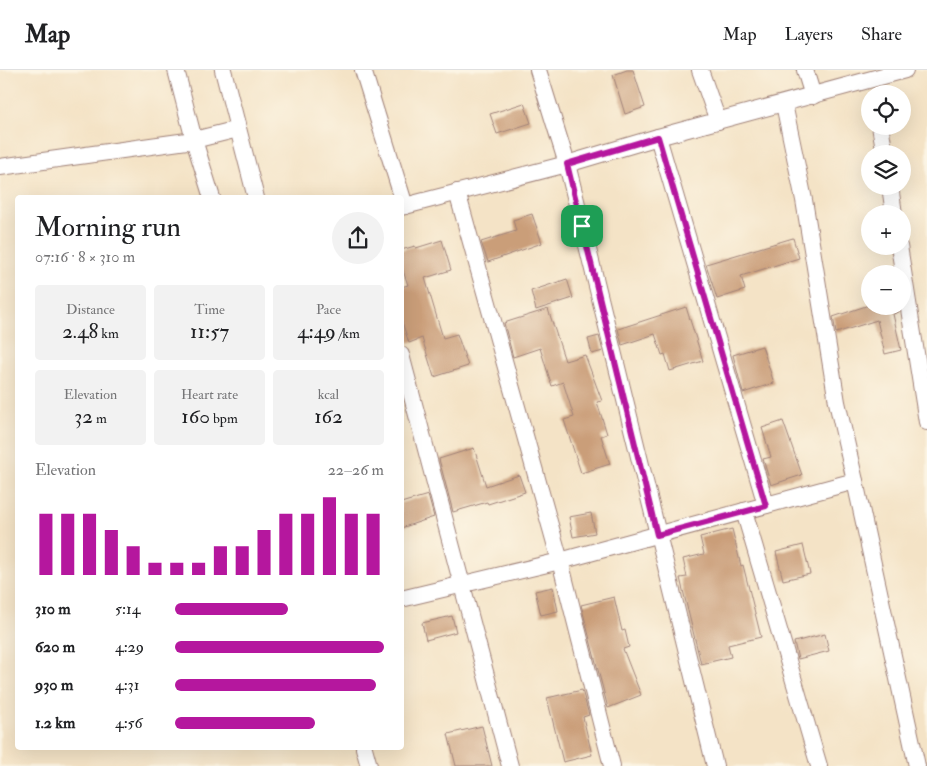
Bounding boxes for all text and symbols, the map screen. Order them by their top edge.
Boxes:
text: Map [25,19,70,50]
text: Map [723,23,757,46]
text: Layers [785,23,833,46]
text: Share [861,23,902,46]
map controls [861,85,911,315]
button: locate [861,85,911,135]
button: layers [861,145,911,195]
pin [561,205,603,247]
button: + [861,205,911,255]
text: Morning run [35,210,181,245]
button: share [332,212,384,264]
icon: arrive [568,212,596,240]
text: 07:16 · 8 × 310 m [35,247,135,267]
button: − [861,265,911,315]
text: Distance [66,301,115,318]
text: Time [194,301,225,318]
text: Pace [316,301,341,318]
text: 2.48 [62,318,98,345]
text: 11:57 [190,318,229,345]
text: 4:49 [297,318,336,345]
text: km [98,325,119,342]
text: /km [336,325,360,342]
text: Elevation [64,386,117,403]
text: Heart rate [181,386,238,403]
text: kcal [318,386,339,403]
text: 32 [74,403,93,430]
text: 160 [181,403,210,430]
text: 162 [314,403,343,430]
text: m [93,410,107,427]
text: bpm [210,410,238,427]
text: Elevation [35,460,96,480]
text: 22–26 m [328,460,384,480]
text: 310 m [35,599,71,619]
text: 5:14 [115,599,140,619]
text: 620 m [35,637,75,657]
text: 4:29 [115,637,144,657]
text: 930 m [35,675,73,695]
text: 4:31 [115,675,139,695]
text: 1.2 km [35,713,75,733]
text: 4:56 [115,713,143,733]

